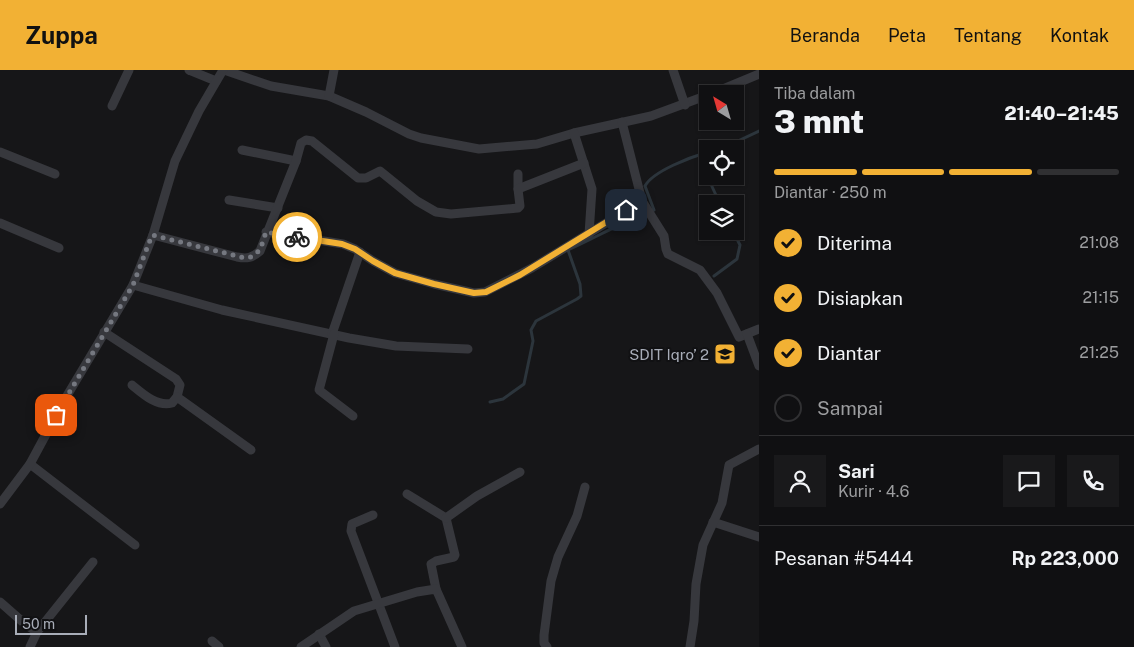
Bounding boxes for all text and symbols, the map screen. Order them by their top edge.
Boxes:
text: Zuppa [25,21,98,49]
text: Beranda [790,25,860,46]
text: Peta [888,25,926,46]
text: Tentang [954,25,1022,46]
text: Kontak [1050,25,1109,46]
text: Tiba dalam [774,84,855,103]
north arrow [699,85,744,130]
map controls [699,85,744,240]
text: 21:40–21:45 [1004,102,1119,124]
text: 3 mnt [774,103,864,140]
button: locate [699,140,744,185]
text: Diantar · 250 m [774,183,887,202]
pin [605,189,647,231]
button: layers [699,195,744,240]
icon: home [612,196,640,224]
courier [272,212,322,262]
icon: bike [283,223,311,251]
icon: check [774,229,802,257]
text: Diterima [817,232,892,254]
text: 21:08 [1079,233,1119,252]
icon: check [774,284,802,312]
text: Disiapkan [817,287,903,309]
text: 21:15 [1083,288,1119,307]
icon: check [774,339,802,367]
school or university icon: SDIT Iqro’ 2 [713,342,737,366]
text: Diantar [817,342,881,364]
text: 21:25 [1079,343,1119,362]
place label: SDIT Iqro’ 2 [629,346,709,363]
pin [35,394,77,436]
text: Sampai [817,397,883,419]
icon: bag [42,401,70,429]
button: person [774,455,826,507]
button: chat [1003,455,1055,507]
button: phone [1067,455,1119,507]
text: Sari [838,460,875,482]
text: Kurir · 4.6 [838,482,909,501]
text: Pesanan #5444 [774,547,913,569]
text: Rp 223,000 [1011,547,1119,569]
scale bar [15,612,88,635]
text: 50 m [22,616,55,632]

